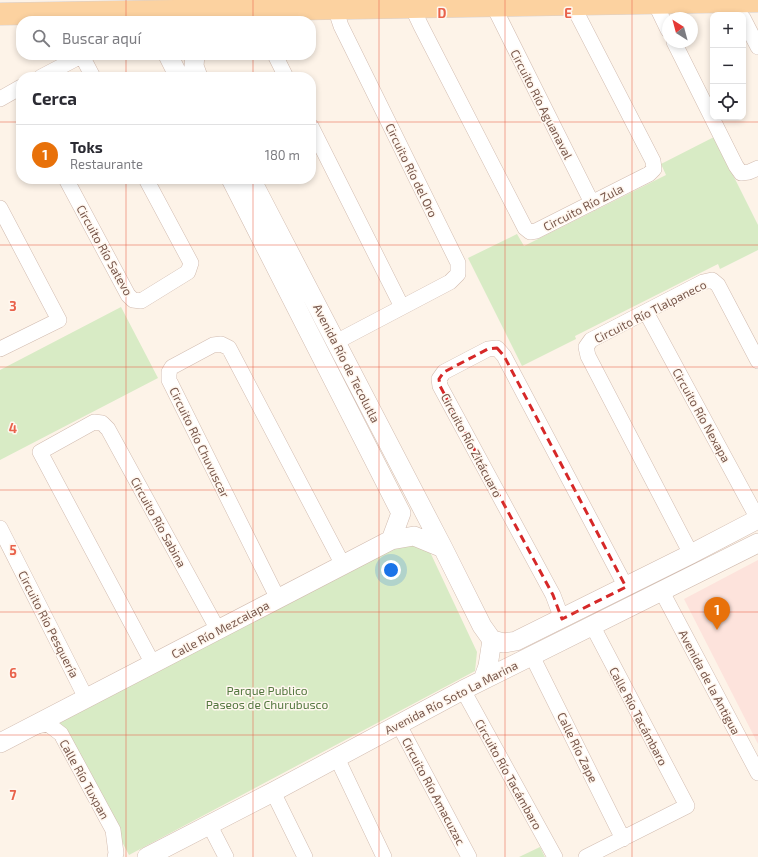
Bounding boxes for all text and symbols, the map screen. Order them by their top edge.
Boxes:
text: D [438,5,447,21]
text: E [564,5,572,21]
north arrow [662,12,698,48]
map controls [710,12,746,120]
button: + [710,12,746,48]
search box [16,16,316,60]
icon: search [30,27,52,49]
text: Buscar aquí [62,29,141,47]
street label: Circuito Río Aguanaval [508,47,576,162]
button: − [710,48,746,84]
button: locate [710,84,746,120]
text: Cerca [32,88,77,108]
street label: Circuito Río del Oro [383,121,441,219]
text: Toks [70,138,103,156]
text: 1 [42,147,48,163]
text: 180 m [265,147,300,163]
text: Restaurante [70,156,143,172]
street label: Circuito Río Zula [541,181,625,233]
street label: Circuito Río Satevo [74,202,136,298]
street label: Circuito Río Tlalpaneco [592,277,709,345]
text: 3 [9,298,17,314]
street label: Avenida Río de Tecolutla [311,301,383,425]
street label: Circuito Río Nexapa [670,365,734,465]
street label: Circuito Río Chuvuscar [167,384,233,500]
street label: Circuito Río Zitácuaro [439,391,505,500]
text: 4 [9,420,17,436]
street label: Circuito Río Sabina [128,475,190,569]
text: 5 [9,542,17,558]
your location [381,560,401,580]
street label: Circuito Río Pesquería [16,568,82,680]
street label: Calle Río Mezcalapa [169,597,271,661]
pin: 1 [704,597,730,630]
street label: Avenida de la Antigua [676,627,744,737]
street label: Avenida Río Soto La Marina [382,657,520,737]
street label: Calle Río Tacámbaro [607,664,671,768]
text: 6 [9,665,17,681]
park label: Parque Publico Paseos de Churubusco [206,683,328,711]
street label: Calle Río Zape [555,710,601,784]
street label: Circuito Río Tacámbaro [473,716,545,832]
street label: Circuito Río Amacuzac [400,735,468,847]
street label: Calle Río Tuxpan [57,737,113,821]
text: 7 [10,787,17,803]

